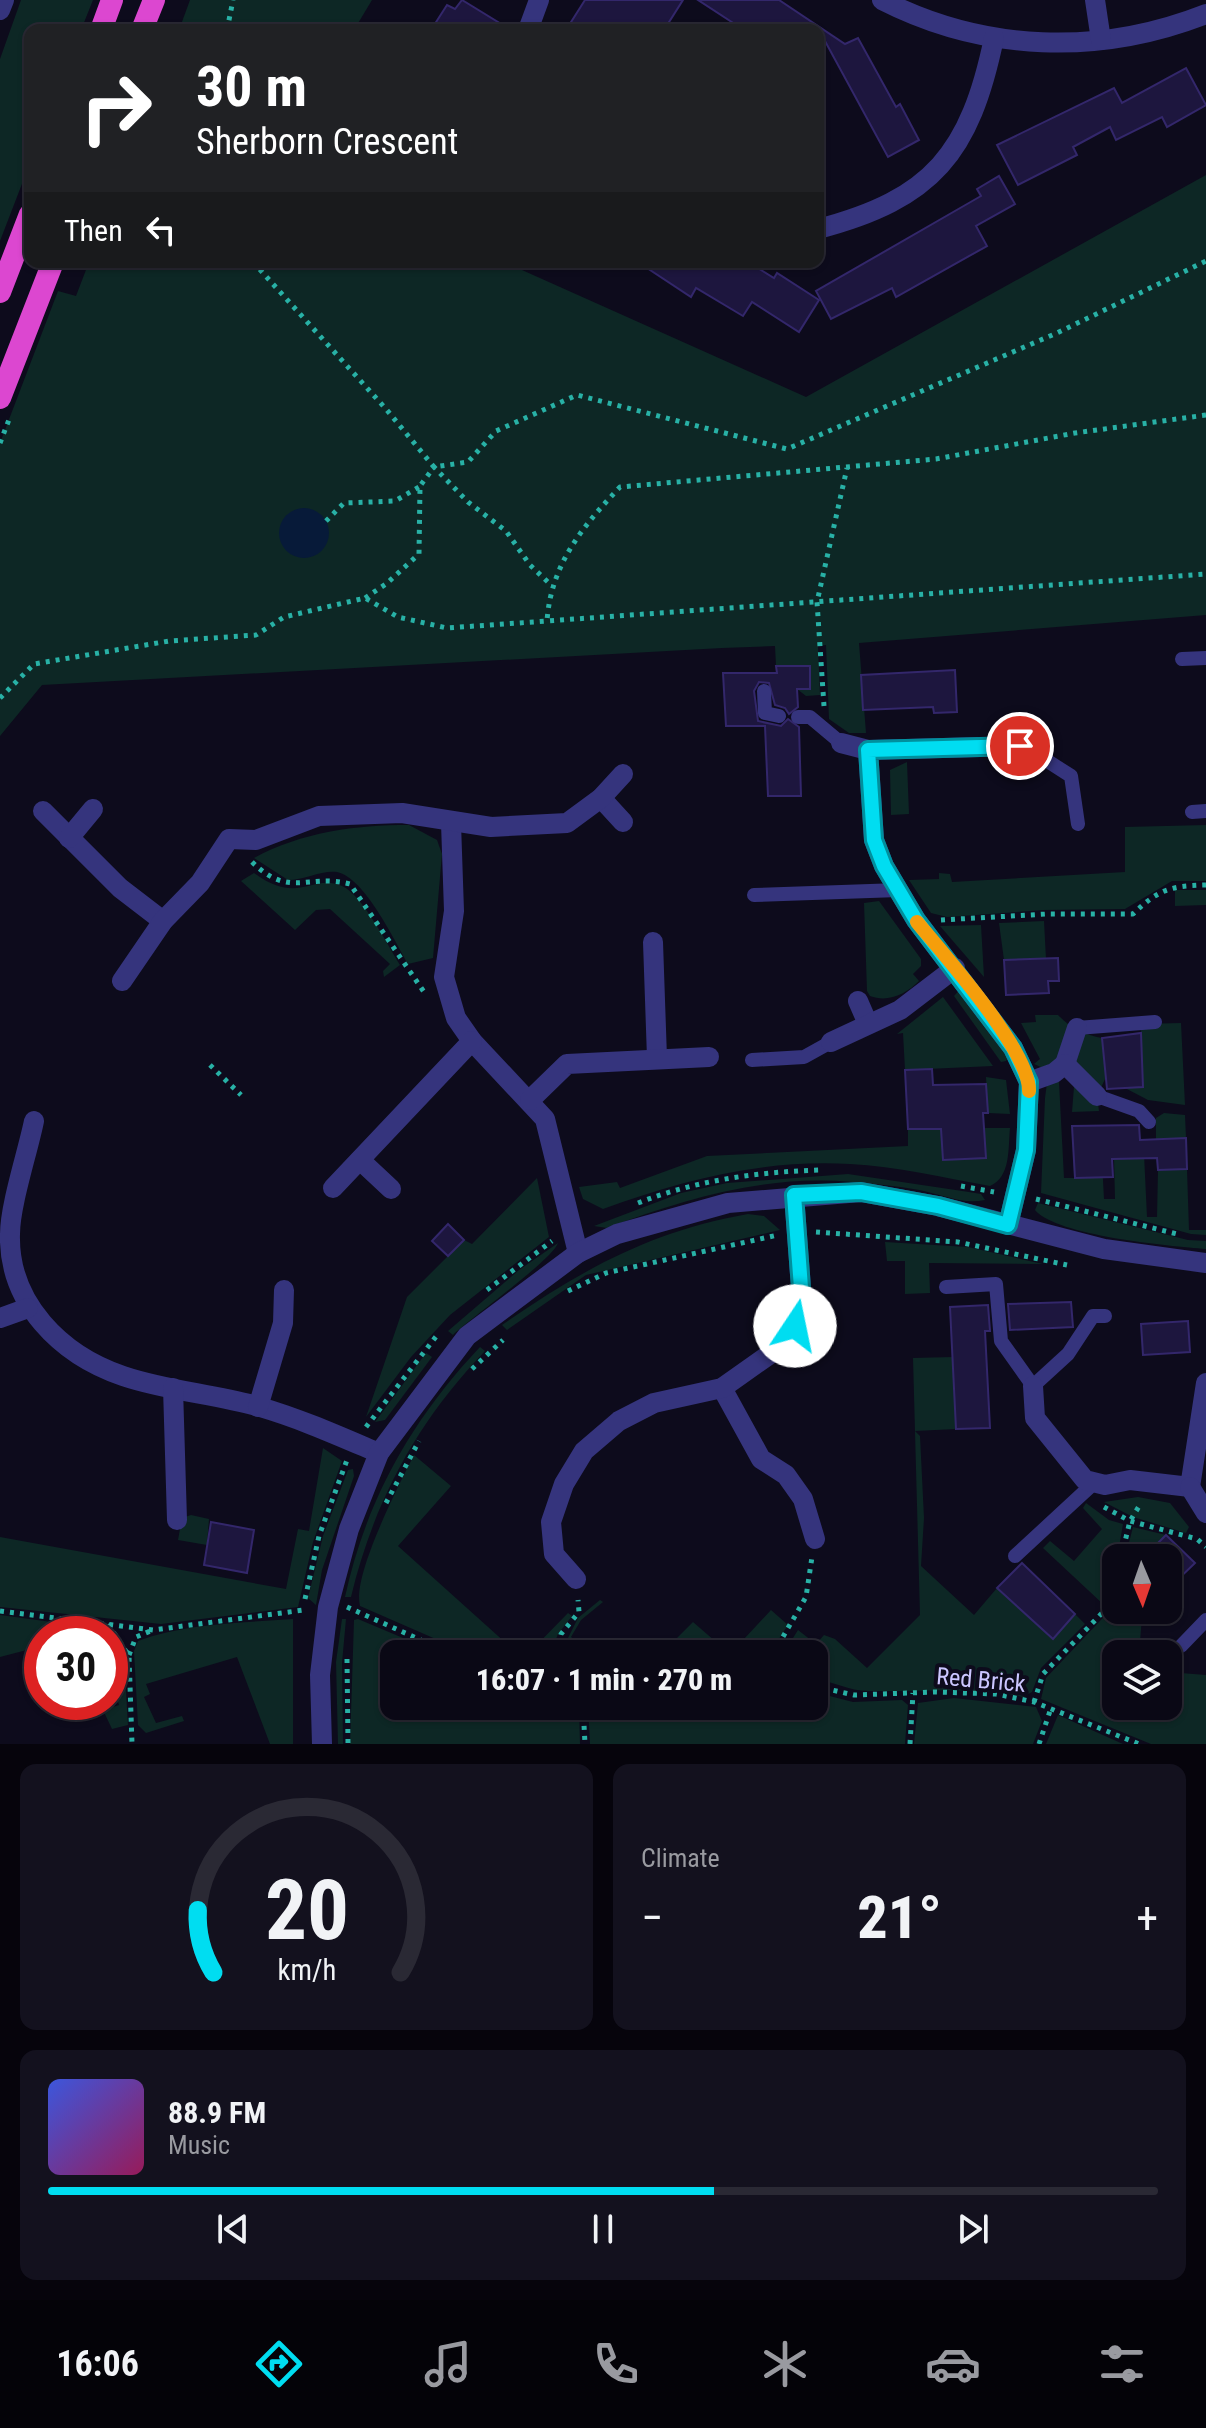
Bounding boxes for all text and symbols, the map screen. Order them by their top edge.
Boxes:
text: 30 m [196,54,307,120]
icon: right [64,56,168,160]
text: Sherborn Crescent [196,121,458,163]
icon: left [139,208,183,252]
text: Then [64,213,123,248]
pin [986,712,1054,780]
icon: arrive [998,724,1042,768]
position arrow [753,1284,837,1368]
north arrow [1102,1544,1182,1624]
map controls [1102,1544,1182,1720]
speed limit sign: 30 [24,1616,128,1720]
button: layers [1102,1640,1182,1720]
text: 16:07 · 1 min · 270 m [476,1662,732,1697]
street label: Red Brick [935,1662,1027,1698]
text: Climate [641,1843,720,1873]
text: 20 [264,1862,349,1959]
text: 21° [857,1882,942,1953]
text: − [641,1892,663,1944]
text: + [1136,1892,1158,1944]
text: km/h [277,1953,336,1987]
text: 88.9 FM [168,2095,266,2130]
text: Music [168,2130,230,2160]
icon: previous [211,2207,255,2251]
icon: pause [581,2207,625,2251]
icon: next [951,2207,995,2251]
icon: directions [251,2336,307,2392]
icon: music [420,2336,476,2392]
icon: phone [588,2336,644,2392]
icon: climate [757,2336,813,2392]
icon: car [925,2336,981,2392]
icon: filters [1094,2336,1150,2392]
text: 16:06 [56,2343,139,2385]

